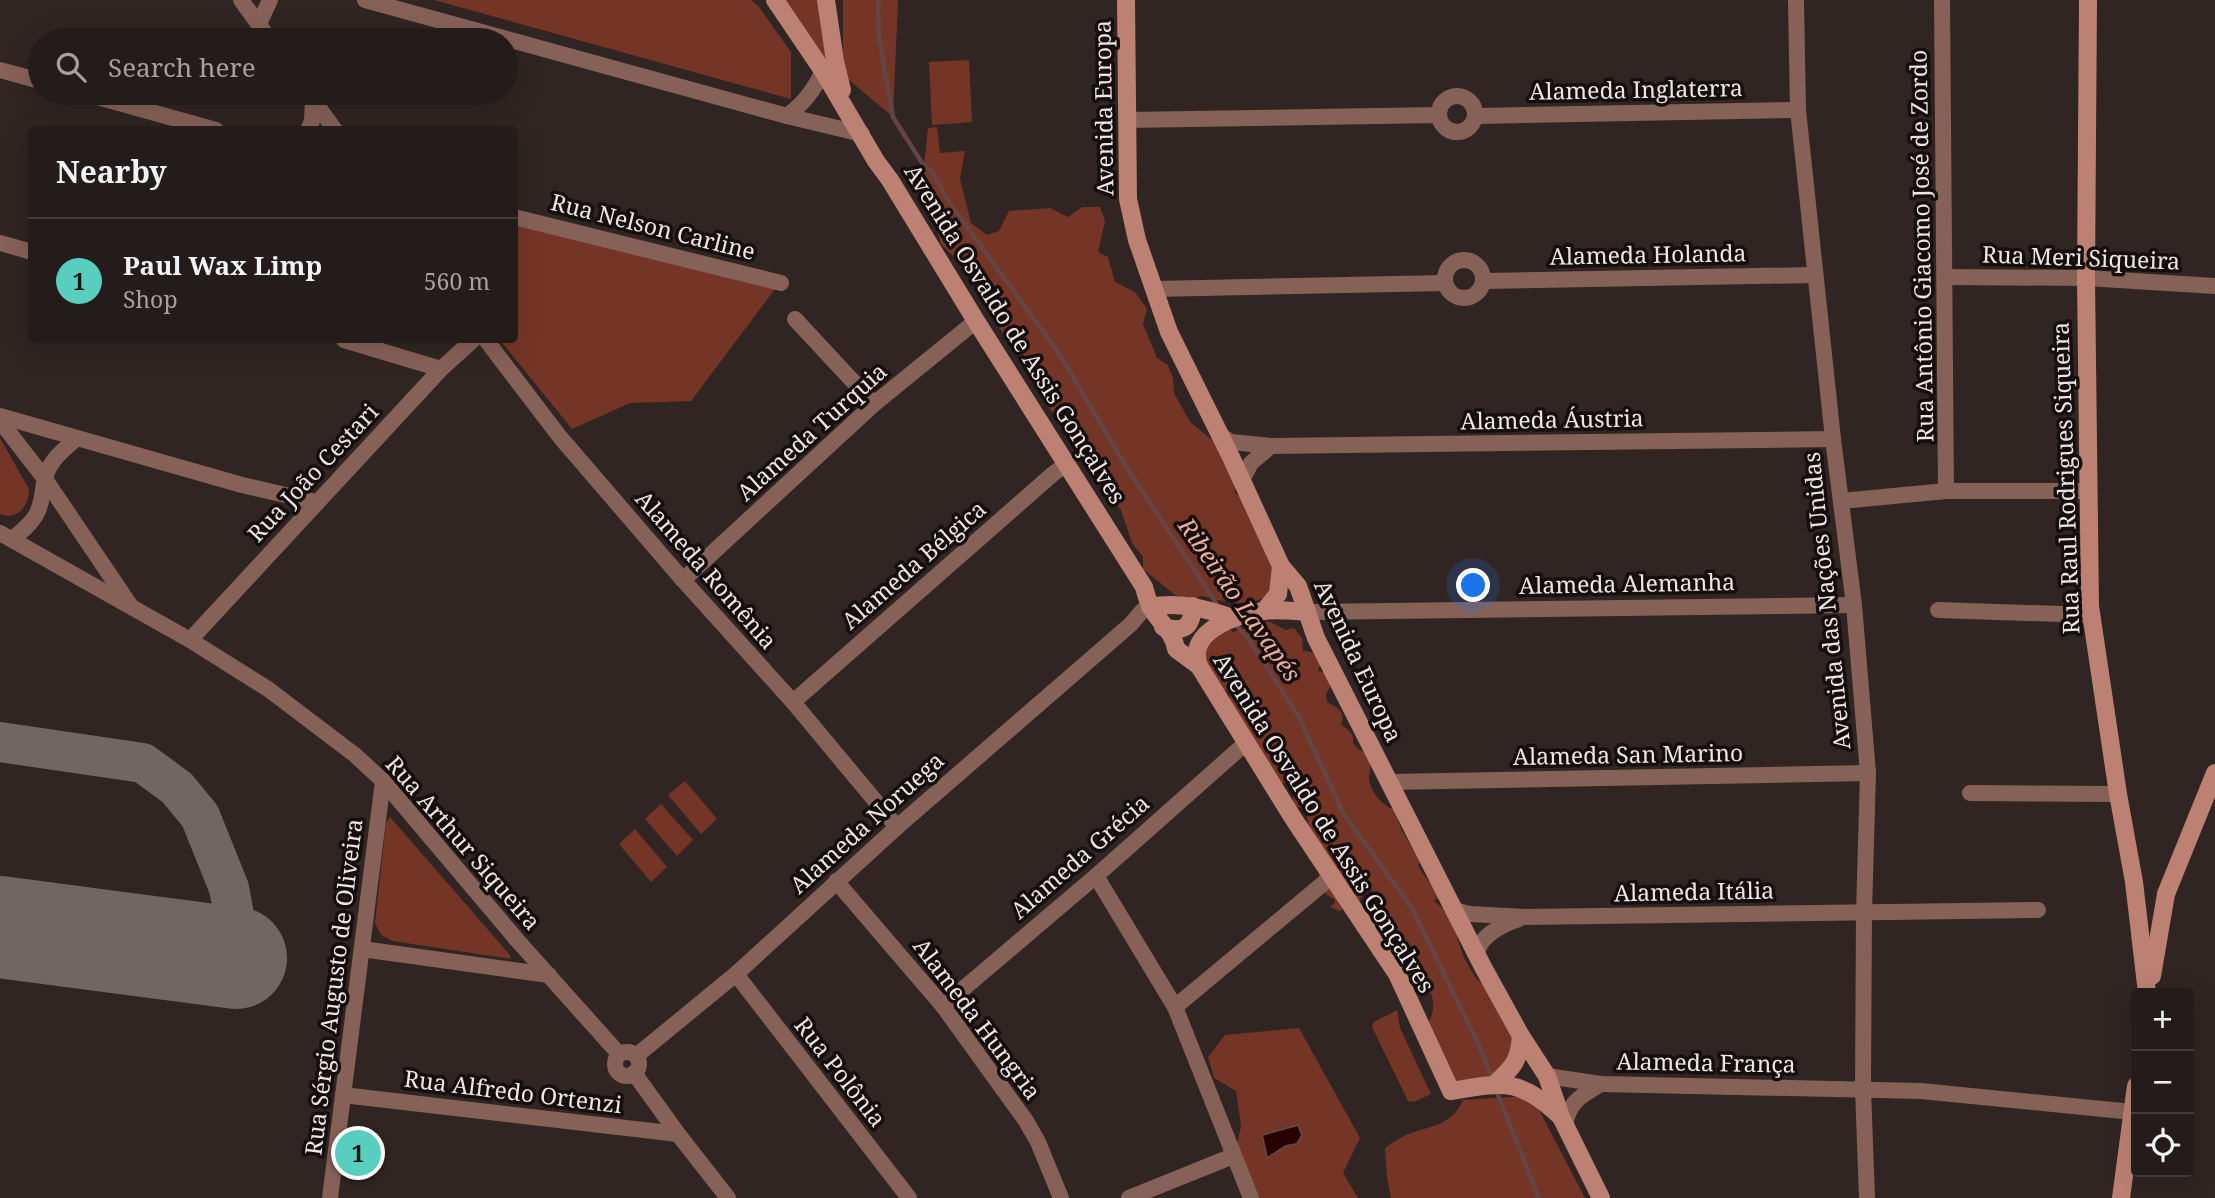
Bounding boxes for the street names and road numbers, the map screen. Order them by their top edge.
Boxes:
street label: Avenida Europa [1085,20,1121,196]
street label: Rua Antônio Giacomo José de Zordo [1902,50,1940,442]
street label: Alameda Inglaterra [1529,71,1743,107]
street label: Avenida Osvaldo de Assis Gonçalves [898,158,1134,509]
street label: Rua Nelson Carline [548,185,759,267]
street label: Alameda Holanda [1549,236,1747,272]
street label: Rua Meri Siqueira [1981,238,2181,276]
street label: Rua Raul Rodrigues Siqueira [2044,321,2086,635]
street label: Alameda Turquia [729,355,893,507]
street label: Rua João Cestari [240,396,385,548]
street label: Alameda Áustria [1460,401,1644,437]
street label: Avenida das Nações Unidas [1794,451,1858,751]
street label: Alameda Romênia [629,483,785,656]
street label: Alameda Bélgica [834,493,992,636]
street label: Alameda Alemanha [1519,565,1735,601]
street label: Avenida Europa [1307,574,1411,747]
street label: Avenida Osvaldo de Assis Gonçalves [1207,647,1443,998]
street label: Alameda San Marino [1512,736,1743,772]
street label: Alameda Noruega [782,744,950,900]
street label: Rua Arthur Siqueira [379,748,548,936]
street label: Alameda Grécia [1003,787,1156,926]
street label: Rua Sérgio Augusto de Oliveira [296,817,370,1157]
street label: Alameda Itália [1614,874,1774,908]
street label: Alameda Hungria [906,931,1049,1106]
street label: Rua Polônia [788,1010,894,1133]
street label: Alameda França [1616,1044,1796,1080]
street label: Rua Alfredo Ortenzi [402,1062,624,1120]

